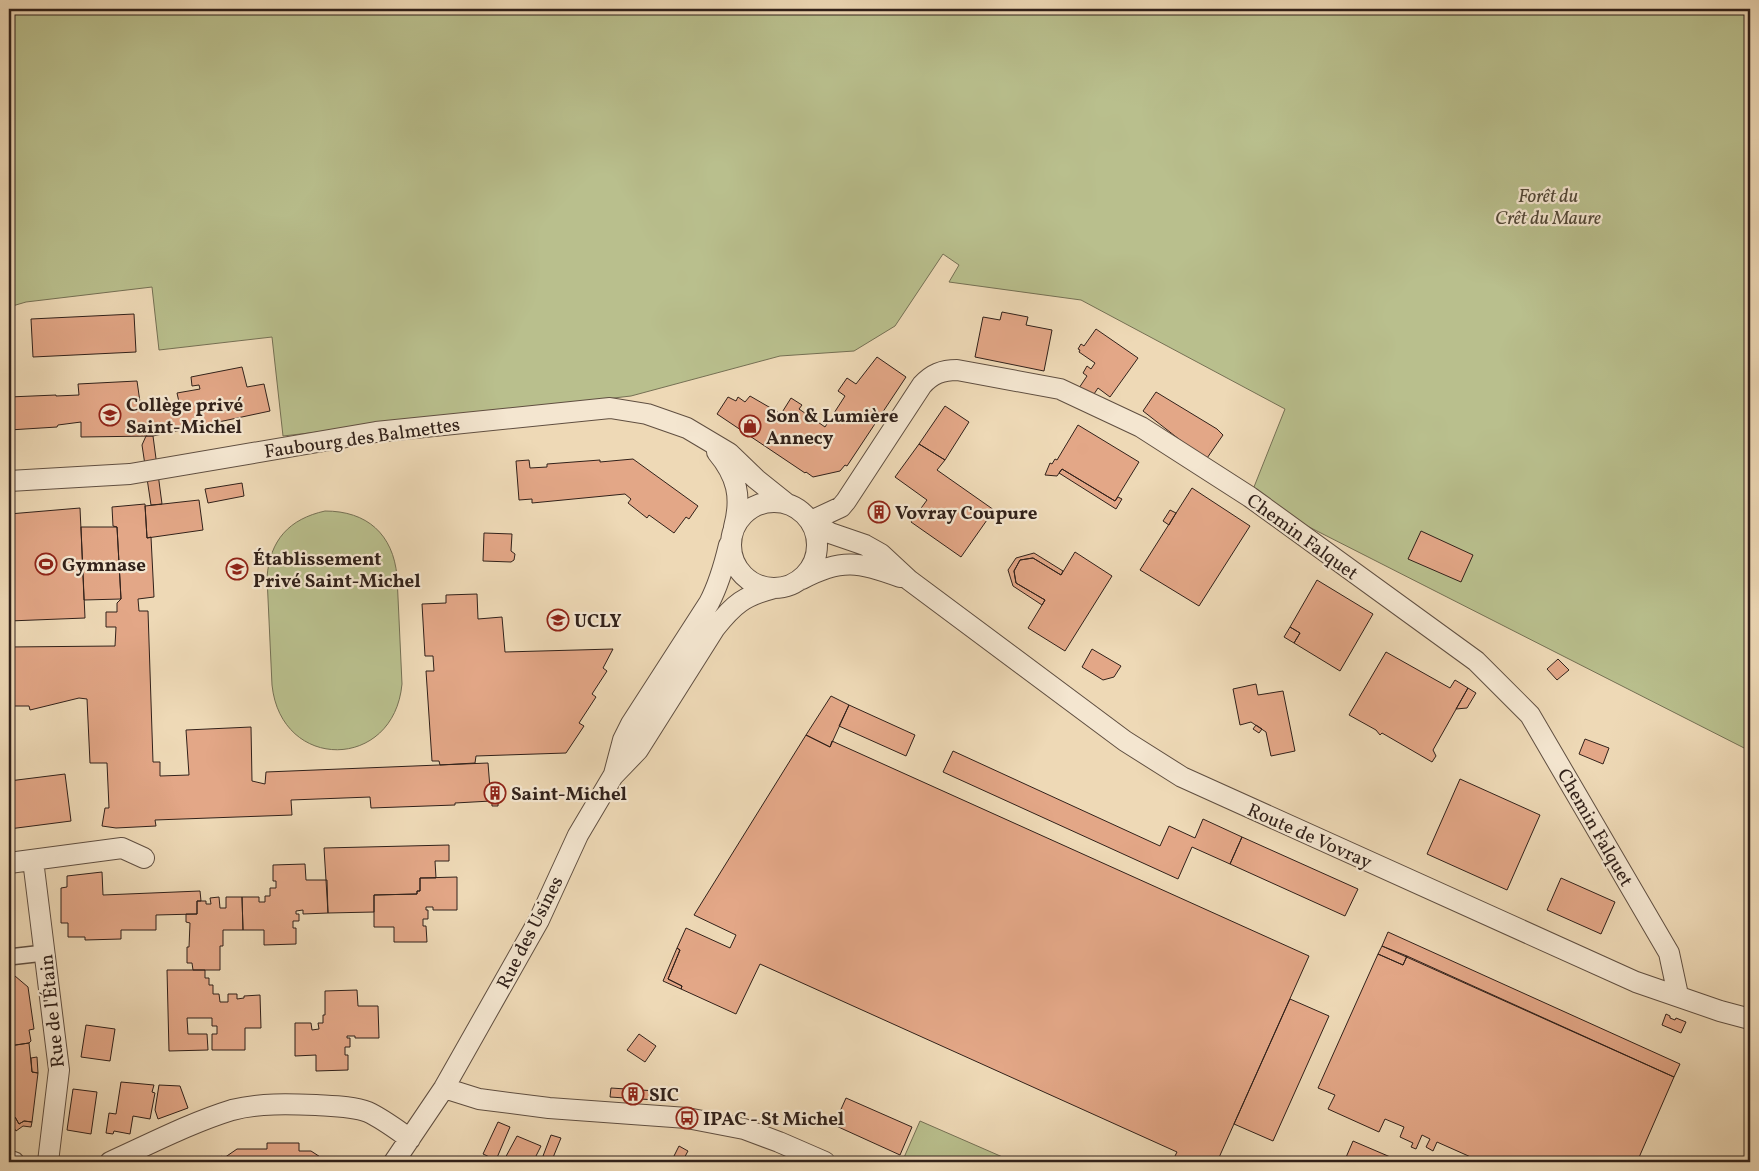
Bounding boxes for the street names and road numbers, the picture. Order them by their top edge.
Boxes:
street label: Faubourg des Balmettes [263,412,462,466]
street label: Chemin Falquet [1241,488,1363,587]
street label: Chemin Falquet [1550,764,1639,892]
street label: Route de Vovray [1243,798,1376,876]
street label: Rue des Usines [491,872,570,994]
street label: Rue de l'Étain [34,953,72,1069]

